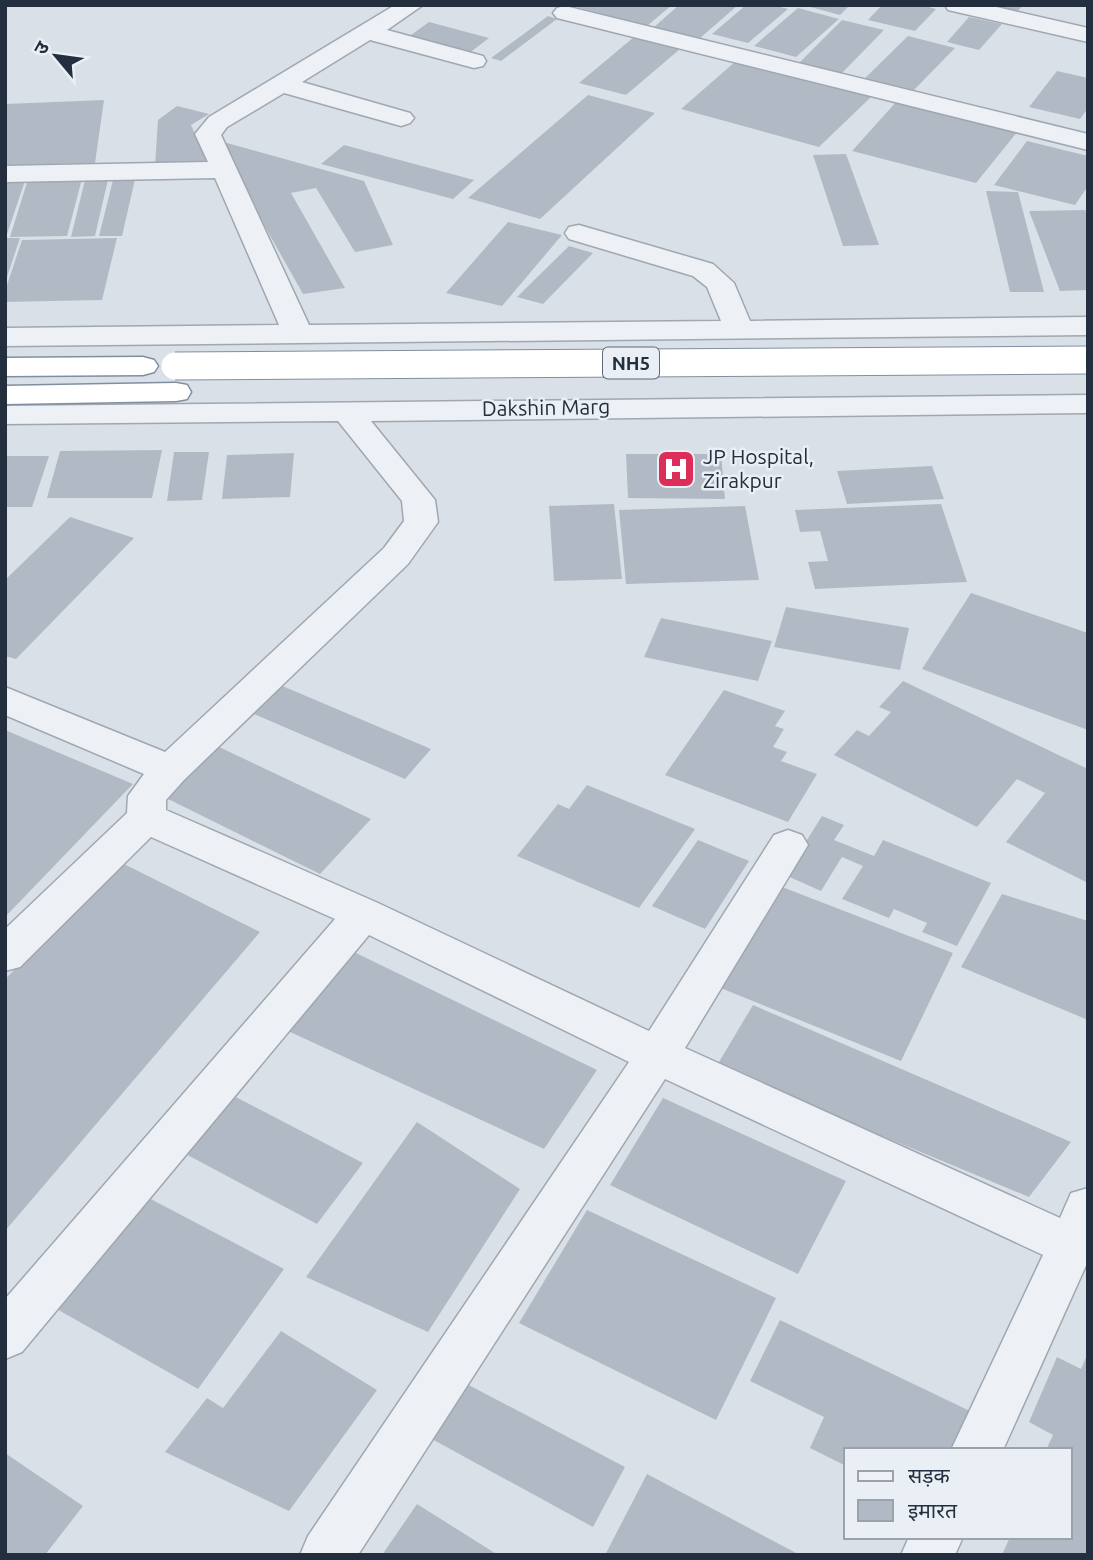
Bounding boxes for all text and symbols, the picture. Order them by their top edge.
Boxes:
north arrow [21,21,91,91]
text: उ [29,37,54,58]
road number: NH5 [603,348,659,378]
street label: Dakshin Marg [482,394,610,420]
place label: JP Hospital, Zirakpur [703,444,814,492]
hospital icon: JP Hospital, Zirakpur [655,448,697,490]
legend [844,1448,1072,1539]
text: सड़क [908,1463,950,1487]
text: इमारत [908,1498,958,1522]

